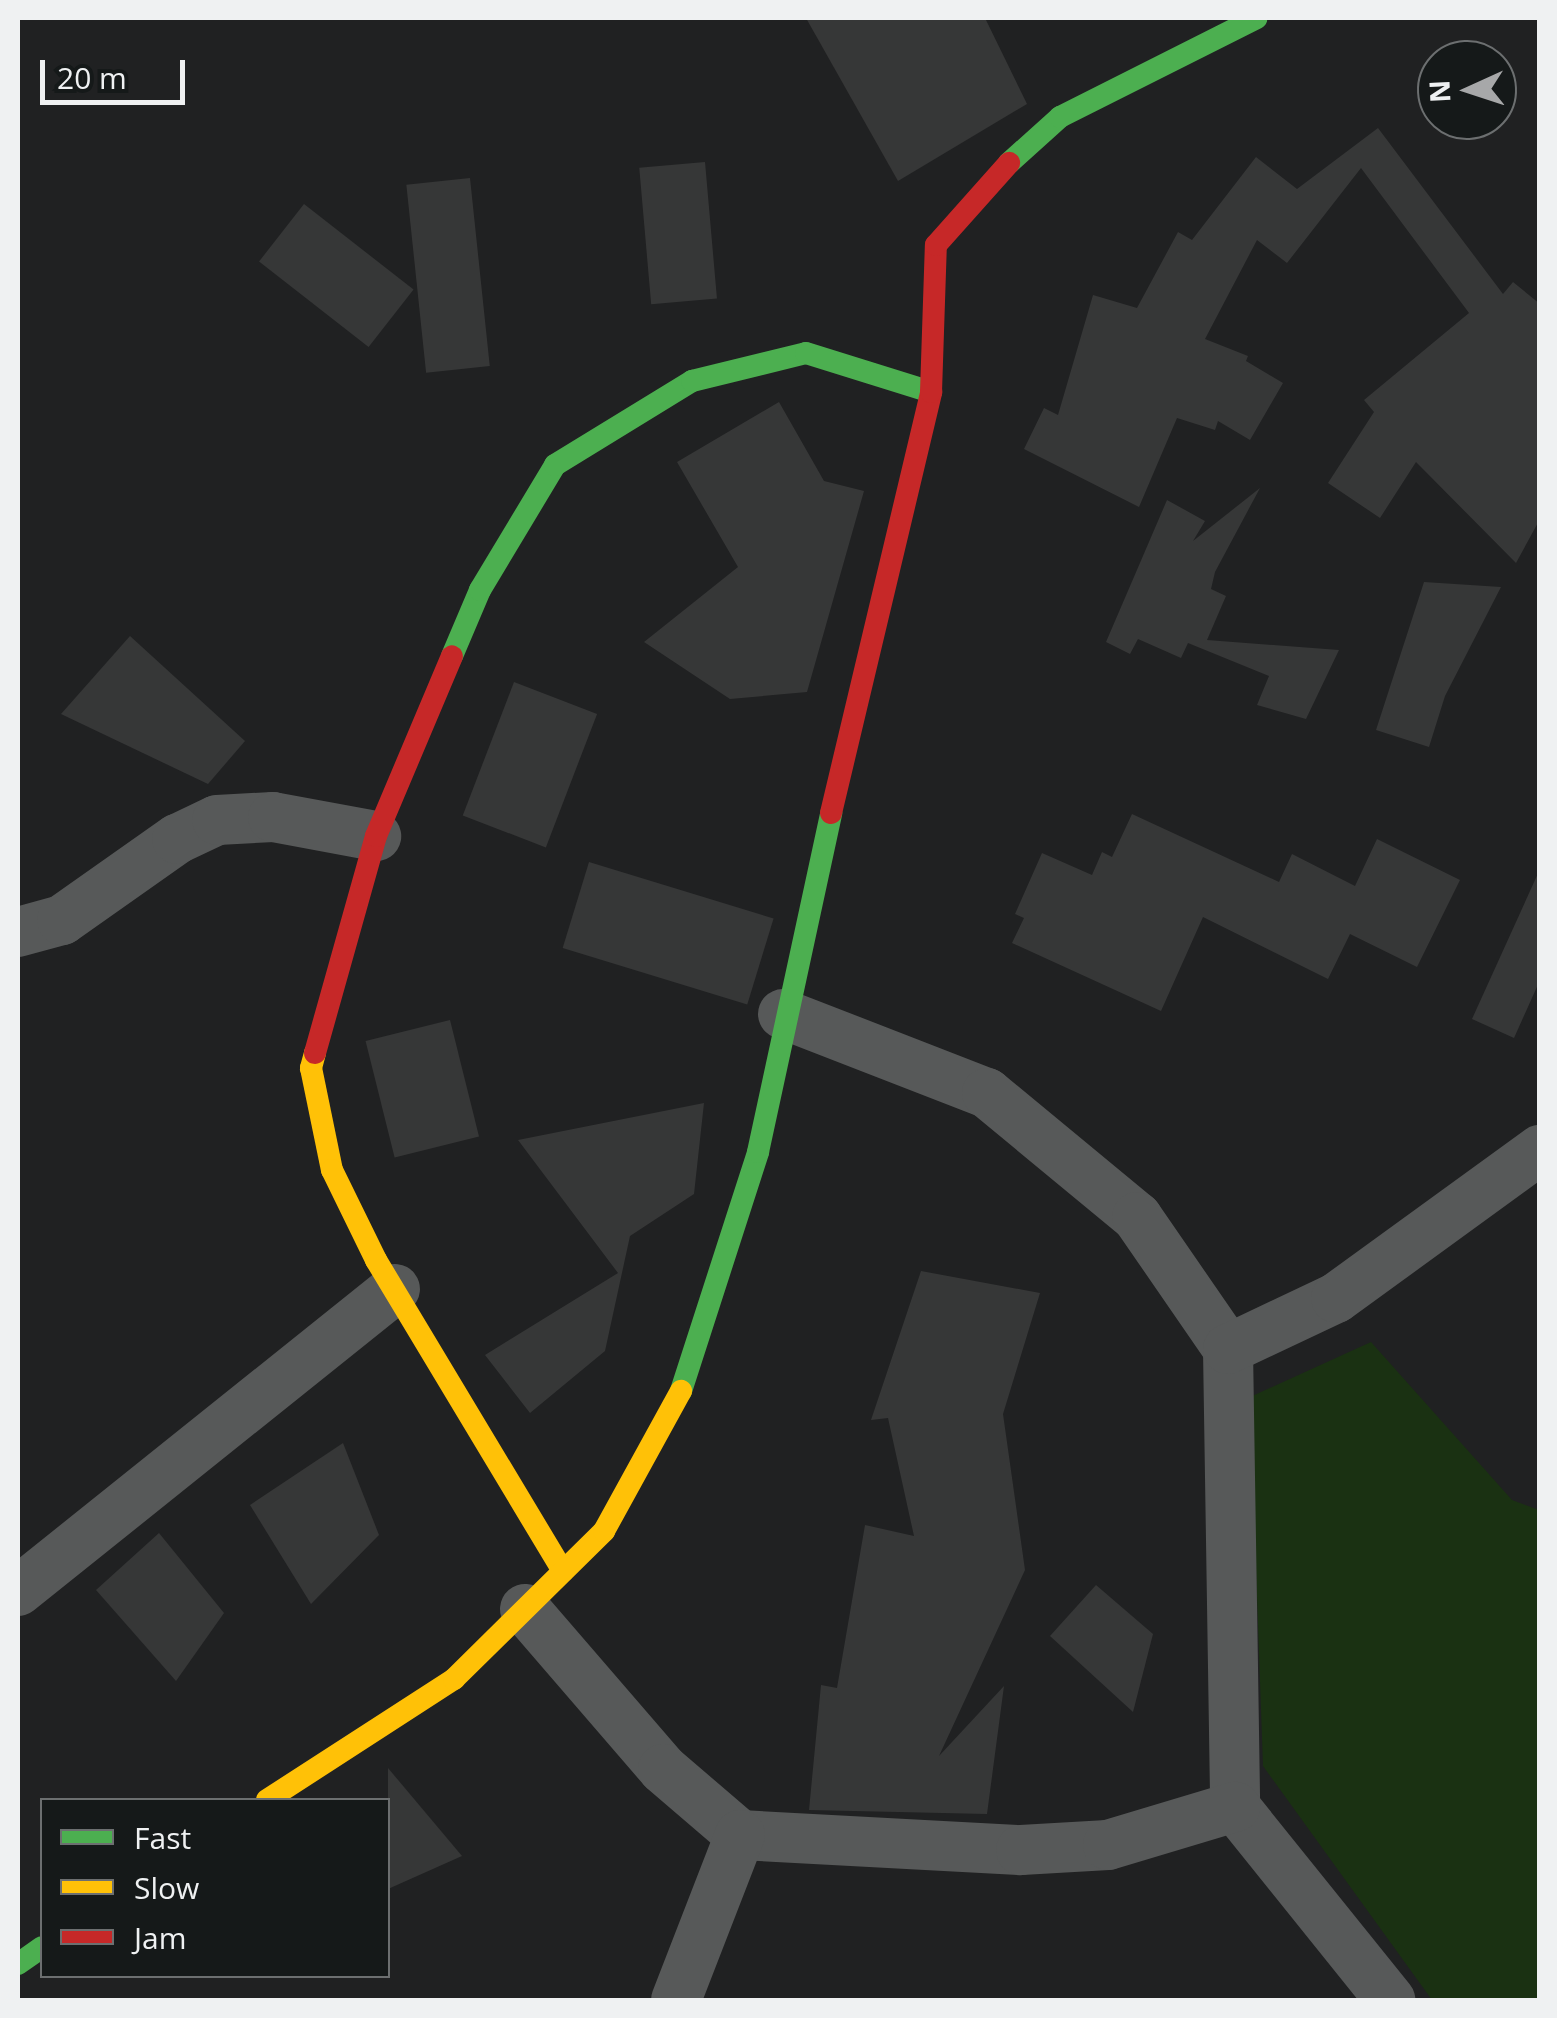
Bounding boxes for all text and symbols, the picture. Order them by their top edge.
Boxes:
scale bar [45,40,190,102]
north arrow [1417,40,1517,140]
text: 20 m [57,57,127,98]
text: N [1419,79,1459,104]
legend [40,1798,390,1978]
text: Fast [134,1817,191,1858]
text: Slow [134,1867,199,1908]
text: Jam [134,1917,187,1958]

